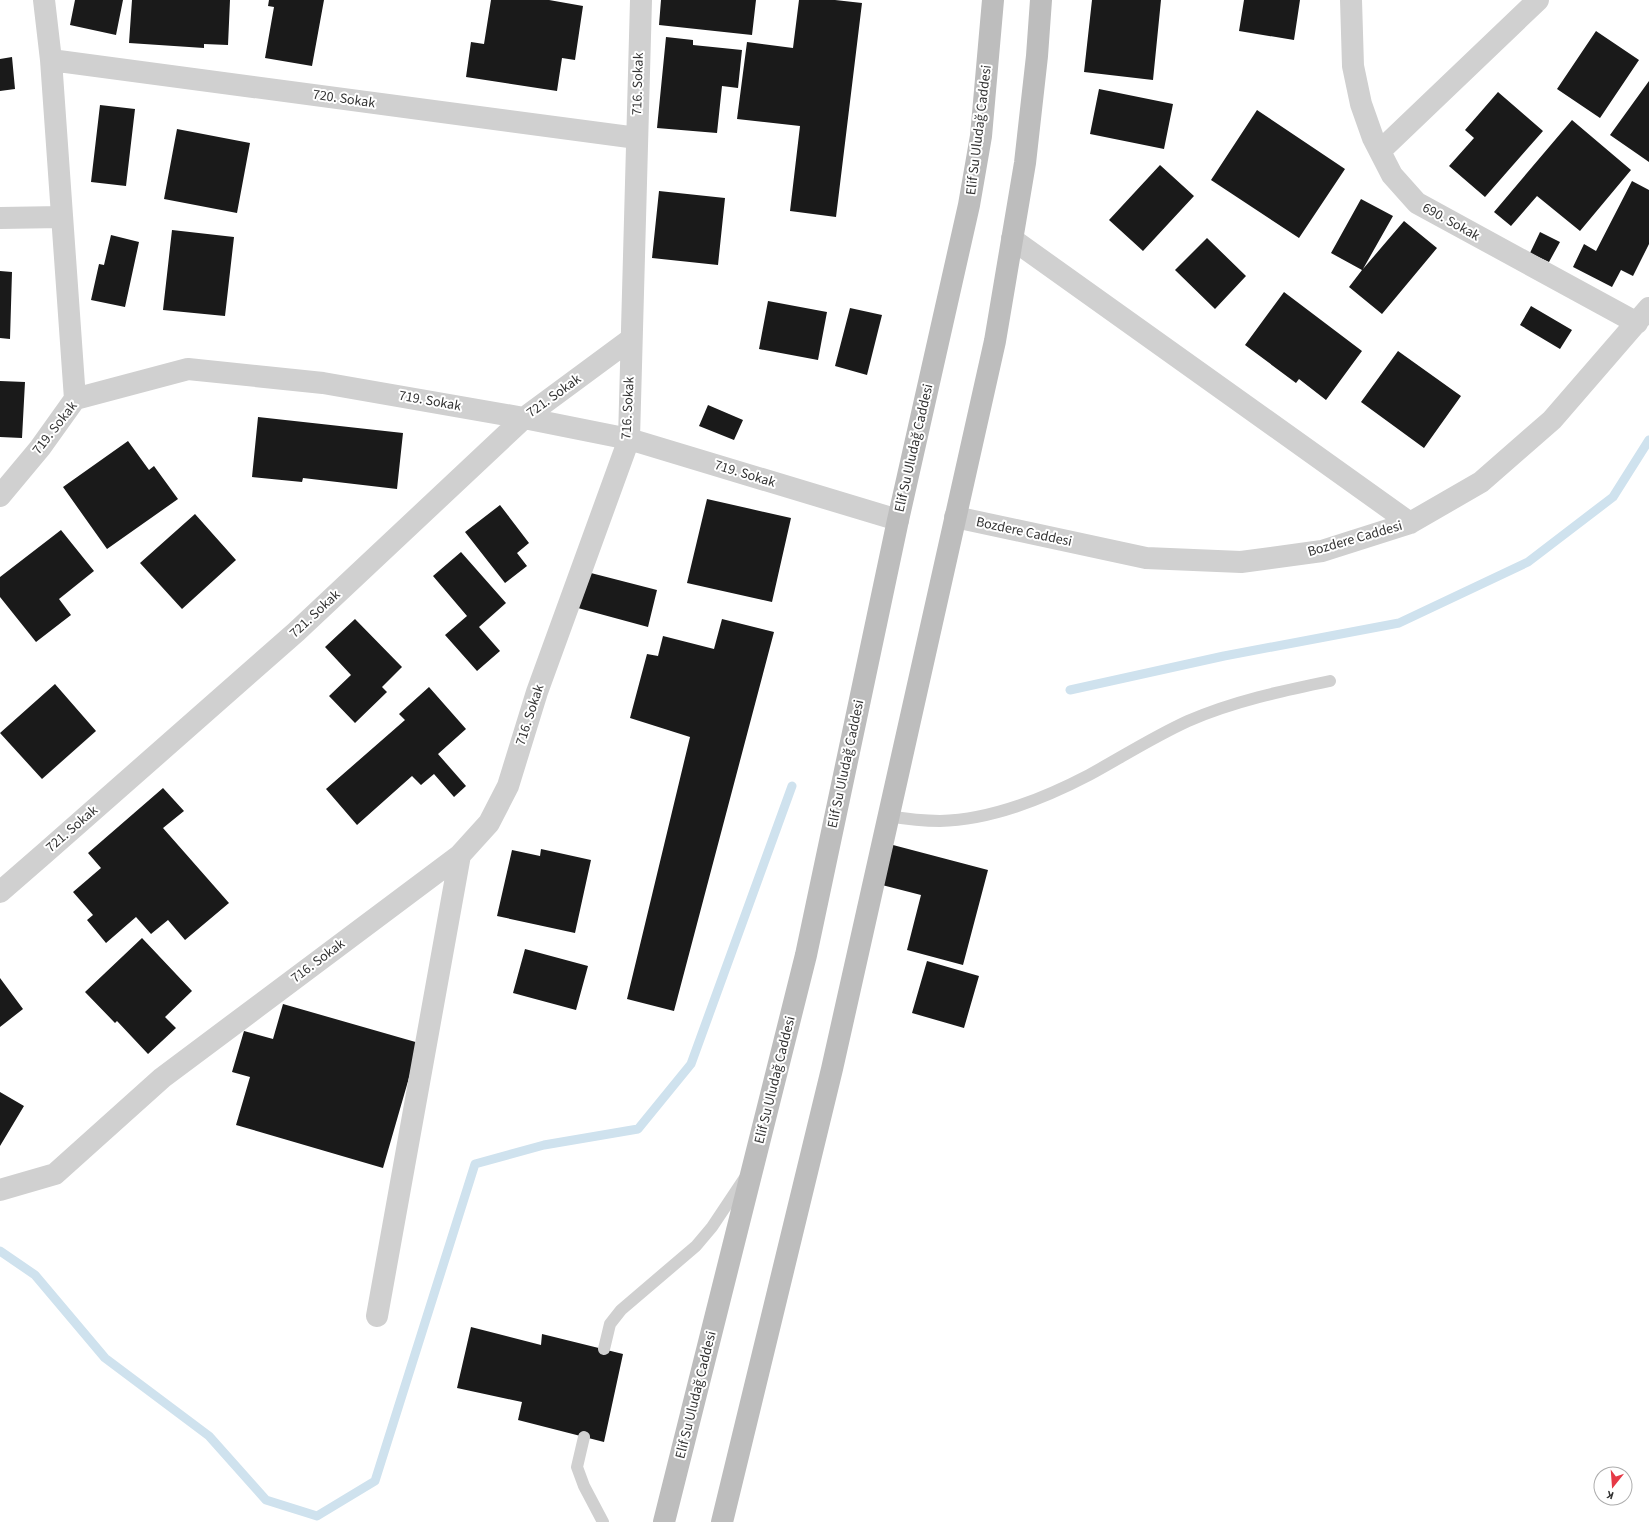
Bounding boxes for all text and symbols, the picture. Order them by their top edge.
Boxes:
street label: 716. Sokak [627,52,649,116]
street label: Elif Su Uludağ Caddesi [961,64,997,196]
street label: 720. Sokak [311,85,377,113]
street label: 690. Sokak [1419,198,1483,246]
street label: 721. Sokak [523,369,585,423]
street label: 716. Sokak [616,376,640,440]
street label: Elif Su Uludağ Caddesi [890,382,938,514]
street label: 719. Sokak [397,386,463,416]
street label: 719. Sokak [28,397,82,459]
street label: 719. Sokak [712,455,778,493]
street label: Bozdere Caddesi [974,512,1074,552]
street label: Bozdere Caddesi [1305,516,1405,562]
street label: 721. Sokak [285,585,345,643]
street label: 716. Sokak [511,682,549,748]
street label: Elif Su Uludağ Caddesi [823,698,869,830]
street label: 721. Sokak [42,801,102,857]
street label: 716. Sokak [287,934,349,988]
street label: Elif Su Uludağ Caddesi [749,1014,801,1146]
street label: Elif Su Uludağ Caddesi [670,1329,722,1461]
north arrow [1593,1466,1633,1506]
text: K [1605,1487,1616,1503]

